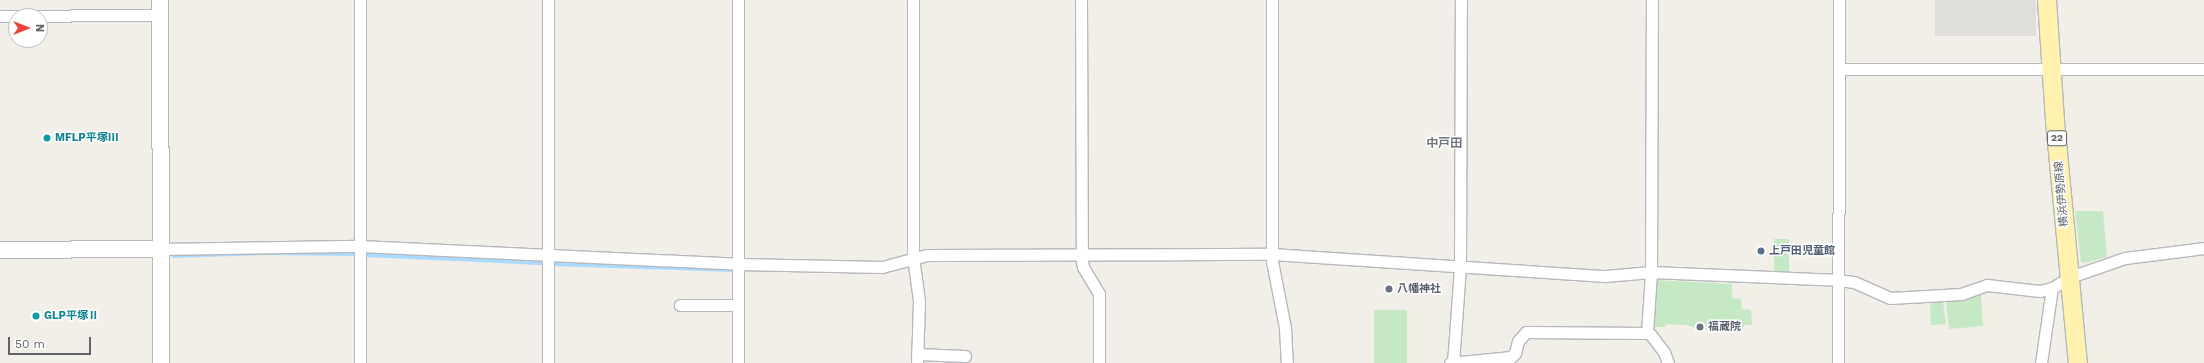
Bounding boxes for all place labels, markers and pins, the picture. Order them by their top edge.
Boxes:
place label: MFLP平塚Ⅲ [55,131,119,145]
marker: MFLP平塚Ⅲ [42,133,52,143]
place label: 上戸田児童館 [1769,244,1835,258]
marker: 上戸田児童館 [1756,246,1766,256]
place label: 八幡神社 [1397,282,1441,296]
marker: 八幡神社 [1384,284,1394,294]
place label: GLP平塚Ⅱ [44,309,99,323]
marker: GLP平塚Ⅱ [31,311,41,321]
place label: 福蔵院 [1708,320,1741,334]
marker: 福蔵院 [1695,322,1705,332]

